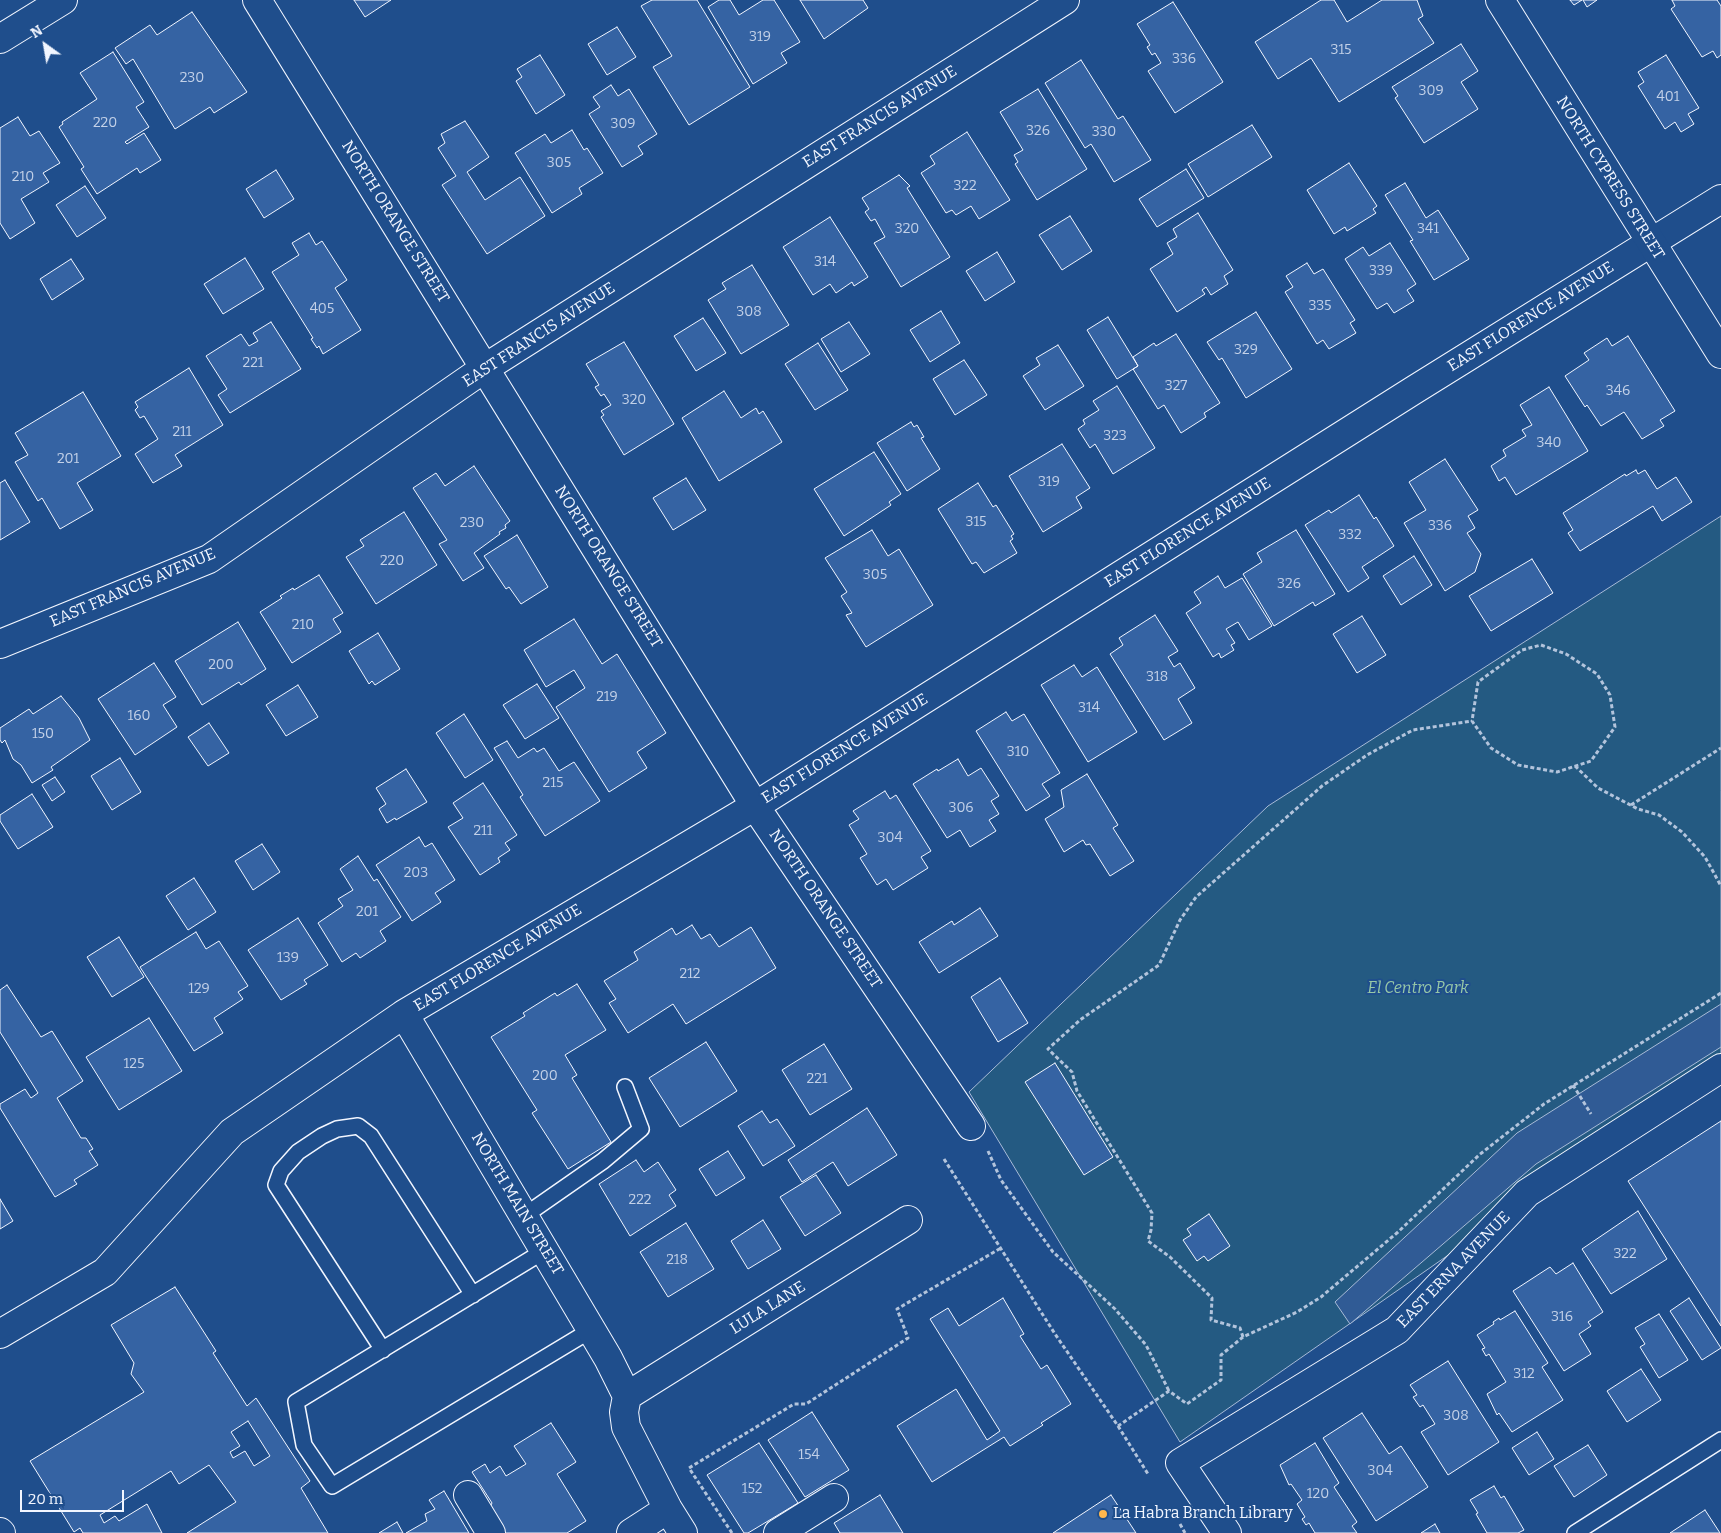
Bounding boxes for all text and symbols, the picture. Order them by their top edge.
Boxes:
north arrow [20,20,70,70]
text: N [28,22,46,42]
house number: 319 [749,29,771,45]
house number: 315 [1330,42,1352,58]
house number: 336 [1172,51,1196,67]
street label: EAST FRANCIS AVENUE [799,62,961,172]
house number: 230 [180,70,204,86]
house number: 309 [1418,83,1444,99]
house number: 401 [1657,89,1679,105]
street label: NORTH CYPRESS STREET [1552,93,1668,263]
house number: 220 [93,115,117,131]
house number: 309 [610,116,636,132]
house number: 326 [1026,123,1050,139]
house number: 330 [1092,124,1116,140]
street label: NORTH ORANGE STREET [337,137,453,307]
house number: 305 [547,155,571,171]
house number: 210 [12,169,34,185]
house number: 322 [953,178,977,194]
house number: 320 [895,221,919,237]
house number: 341 [1417,221,1439,237]
house number: 314 [814,254,836,270]
street label: EAST FLORENCE AVENUE [1444,258,1618,376]
house number: 339 [1369,263,1393,279]
street label: EAST FRANCIS AVENUE [459,278,619,392]
house number: 335 [1308,298,1332,314]
house number: 405 [310,301,334,317]
house number: 308 [736,304,762,320]
house number: 329 [1234,342,1258,358]
house number: 221 [243,355,263,371]
house number: 327 [1165,378,1187,394]
house number: 346 [1606,383,1630,399]
house number: 320 [622,392,646,408]
house number: 211 [173,424,191,440]
house number: 323 [1103,428,1127,444]
house number: 340 [1536,435,1562,451]
house number: 201 [57,451,79,467]
house number: 319 [1038,474,1060,490]
street label: EAST FLORENCE AVENUE [1101,474,1275,592]
street label: NORTH ORANGE STREET [550,482,666,652]
house number: 315 [965,514,987,530]
house number: 230 [460,515,484,531]
house number: 336 [1428,518,1452,534]
house number: 332 [1338,527,1362,543]
street label: EAST FRANCIS AVENUE [47,544,219,632]
house number: 220 [380,553,404,569]
house number: 305 [863,567,887,583]
house number: 326 [1277,576,1301,592]
house number: 210 [292,617,314,633]
house number: 200 [208,657,234,673]
house number: 318 [1146,669,1168,685]
house number: 219 [596,689,618,705]
street label: EAST FLORENCE AVENUE [758,690,932,808]
house number: 314 [1078,700,1100,716]
house number: 160 [128,708,150,724]
house number: 150 [32,726,54,742]
house number: 310 [1007,744,1029,760]
house number: 215 [543,775,563,791]
house number: 306 [948,800,974,816]
house number: 211 [474,823,492,839]
street label: NORTH ORANGE STREET [765,826,885,992]
house number: 304 [877,830,903,846]
house number: 203 [404,865,428,881]
street label: EAST FLORENCE AVENUE [411,900,585,1016]
house number: 201 [356,904,378,920]
house number: 139 [277,950,299,966]
house number: 212 [680,966,700,982]
park label: El Centro Park [1367,979,1469,999]
house number: 129 [188,981,210,997]
house number: 125 [124,1056,144,1072]
house number: 200 [532,1068,558,1084]
house number: 221 [807,1071,827,1087]
street label: NORTH MAIN STREET [467,1129,567,1279]
house number: 222 [629,1192,651,1208]
street label: EAST ERNA AVENUE [1394,1208,1514,1332]
house number: 322 [1613,1246,1637,1262]
house number: 218 [666,1252,688,1268]
street label: LULA LANE [727,1277,809,1339]
house number: 316 [1551,1309,1573,1325]
house number: 312 [1513,1366,1535,1382]
house number: 308 [1443,1408,1469,1424]
house number: 154 [798,1447,820,1463]
house number: 304 [1367,1463,1393,1479]
scale bar [22,1480,126,1512]
house number: 152 [742,1481,762,1497]
house number: 120 [1307,1486,1329,1502]
text: 20 m [28,1490,63,1508]
place label: La Habra Branch Library [1113,1504,1293,1524]
marker: La Habra Branch Library [1097,1508,1109,1520]

